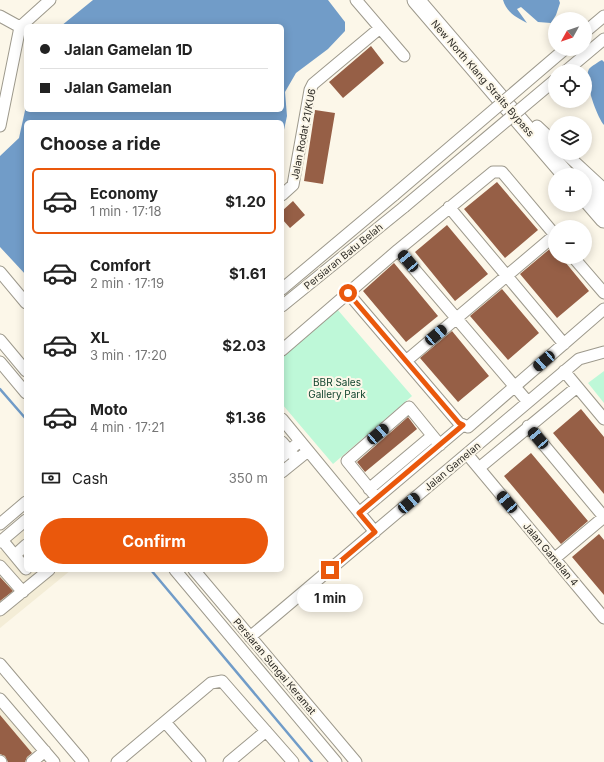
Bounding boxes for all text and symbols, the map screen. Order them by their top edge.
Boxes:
north arrow [548,12,592,56]
map controls [548,12,592,264]
street label: New North Klang Straits Bypass [429,17,537,139]
text: Jalan Gamelan 1D [64,40,193,59]
button: locate [548,64,592,108]
text: Jalan Gamelan [64,78,172,97]
street label: Jalan Rodat 21/KU6 [288,88,318,180]
button: layers [548,116,592,160]
text: Choose a ride [40,133,161,154]
button: + [548,168,592,212]
icon: car [42,183,78,219]
text: Economy [90,184,158,203]
text: $1.20 [225,192,266,211]
text: 1 min · 17:18 [90,203,162,219]
button: − [548,220,592,264]
street label: Persiaran Batu Belah [301,221,385,291]
car [396,248,420,274]
icon: car [42,255,78,291]
text: Comfort [90,256,151,275]
text: $1.61 [229,264,266,283]
text: 2 min · 17:19 [90,275,164,291]
route start [339,284,357,302]
car [423,323,449,347]
icon: car [42,327,78,363]
text: XL [90,328,110,347]
text: $2.03 [222,336,266,355]
text: 3 min · 17:20 [90,347,167,363]
car [531,349,557,373]
park label: BBR Sales Gallery Park [308,376,366,400]
icon: car [42,399,78,435]
text: Moto [90,400,128,419]
text: $1.36 [226,408,266,427]
text: 4 min · 17:21 [90,419,165,435]
car [365,422,391,446]
car [526,425,550,451]
street label: Jalan Gamelan [421,439,483,493]
icon: cash [40,467,62,489]
text: Cash [72,469,108,488]
text: 350 m [229,470,268,486]
car [495,489,519,515]
car [396,491,422,515]
button: Confirm [40,518,268,564]
street label: Jalan Gamelan 4 [521,520,581,588]
route end [321,561,339,579]
callout: 1 min [297,584,363,612]
text: 1 min [314,590,346,606]
street label: Persiaran Sungai Keramat [231,616,319,717]

